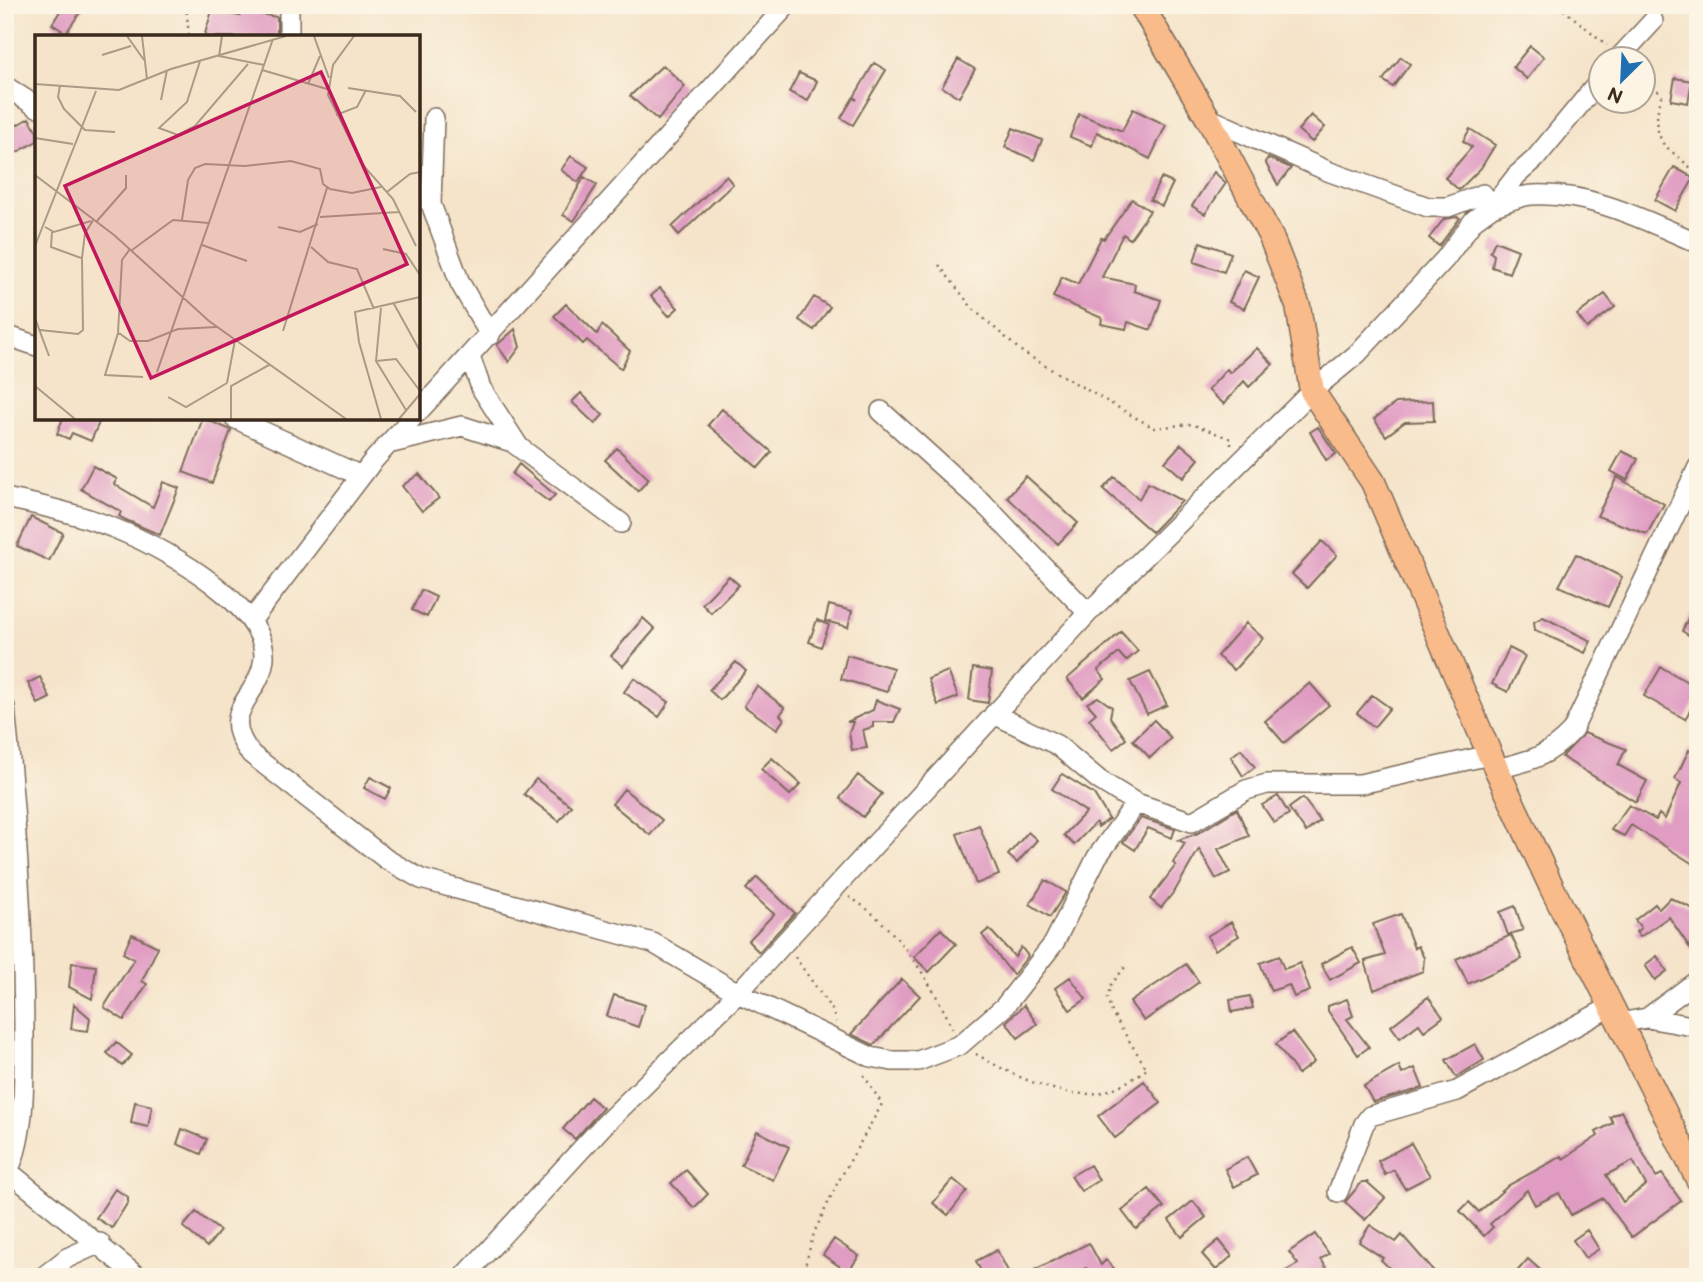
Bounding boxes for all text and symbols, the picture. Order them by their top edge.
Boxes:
inset map [35,35,420,420]
north arrow [1588,46,1658,116]
text: N [1604,81,1627,108]

